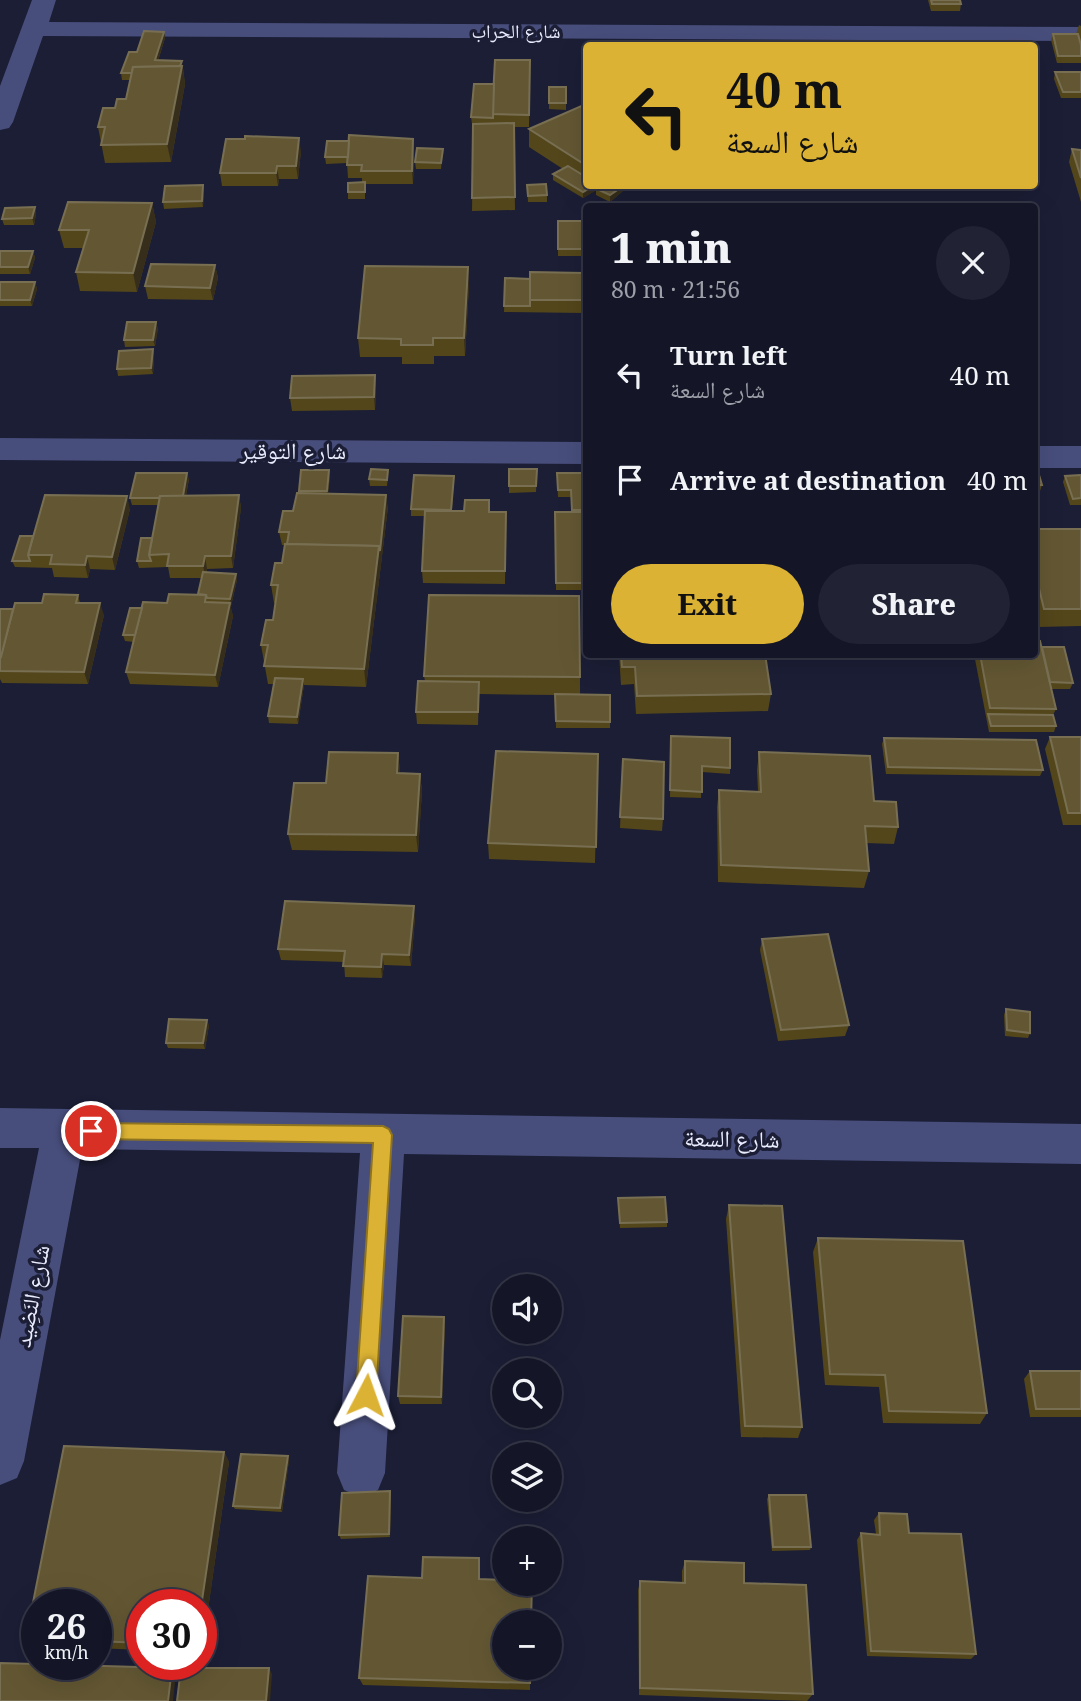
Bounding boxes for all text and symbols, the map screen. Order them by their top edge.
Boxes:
street label: شارع الحراب [471,18,561,44]
text: 40 m [726,56,842,122]
icon: left [611,70,702,161]
text: شارع السعة [726,119,858,162]
text: 1 min [611,218,732,275]
button: close [936,226,1010,300]
text: 80 m · 21:56 [611,273,740,305]
text: Turn left [670,337,787,373]
icon: left [611,356,649,394]
text: 40 m [950,357,1010,393]
text: شارع السعة [670,373,765,405]
street label: شارع التوقير [239,434,346,466]
icon: arrive [611,461,649,499]
text: Arrive at destination [670,462,946,498]
text: 40 m [967,462,1027,498]
button: Exit [611,564,804,644]
button: Share [818,564,1010,644]
pin [61,1101,121,1161]
icon: arrive [72,1112,110,1150]
street label: شارع السعة [684,1121,780,1155]
street label: شارع النَضِيد [5,1242,57,1350]
map controls [492,1274,562,1680]
button: sound [492,1274,562,1344]
position arrow [329,1358,403,1432]
button: search [492,1358,562,1428]
button: layers [492,1442,562,1512]
button: + [492,1526,562,1596]
speed limit sign: 30 [126,1589,217,1680]
text: 26 [47,1602,86,1649]
button: − [492,1610,562,1680]
text: km/h [44,1640,89,1664]

